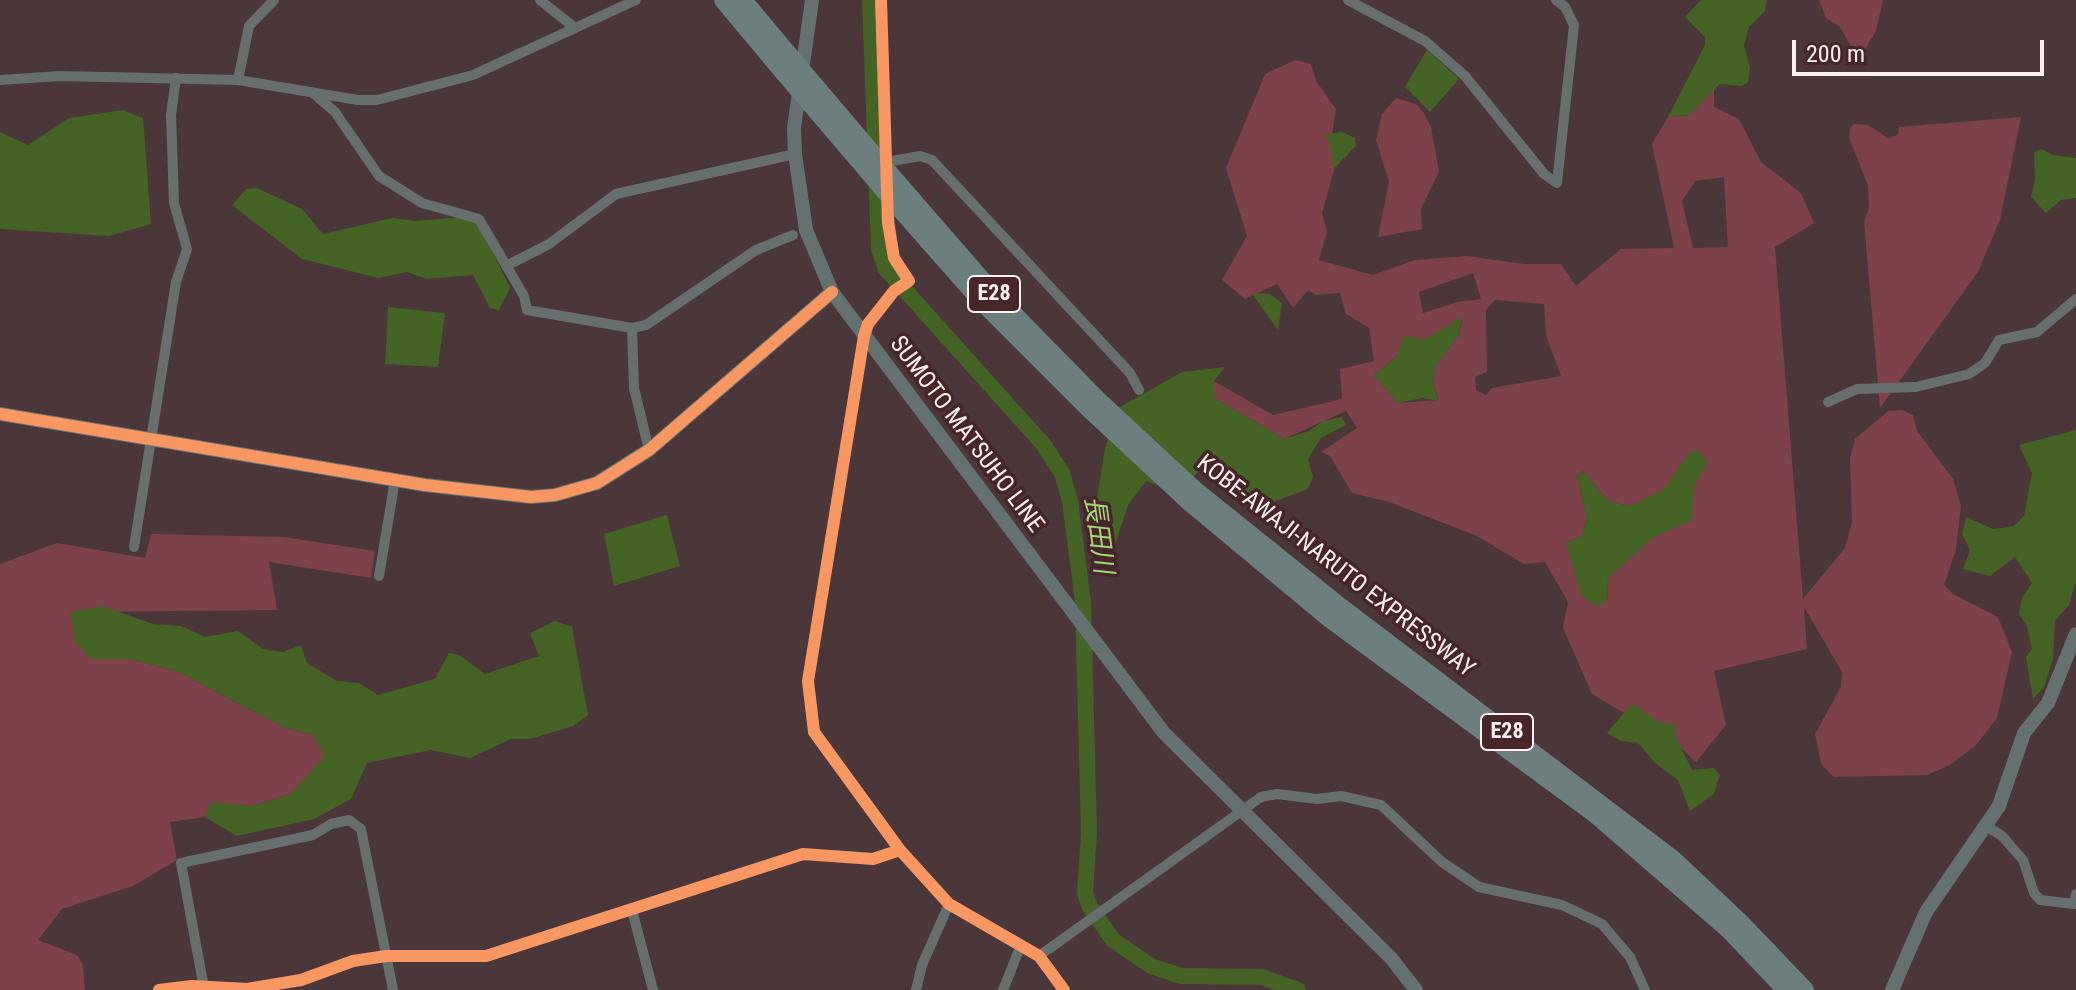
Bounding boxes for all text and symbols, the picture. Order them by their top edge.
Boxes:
scale bar [1796,24,2048,74]
text: 200 m [1806,40,1865,68]
road number: E28 [968,276,1020,312]
street label: SUMOTO MATSUHO LINE [883,331,1049,539]
street label: KOBE-AWAJI-NARUTO EXPRESSWAY [1190,450,1480,684]
water label: 長田川 [1076,494,1118,576]
road number: E28 [1481,714,1533,750]

